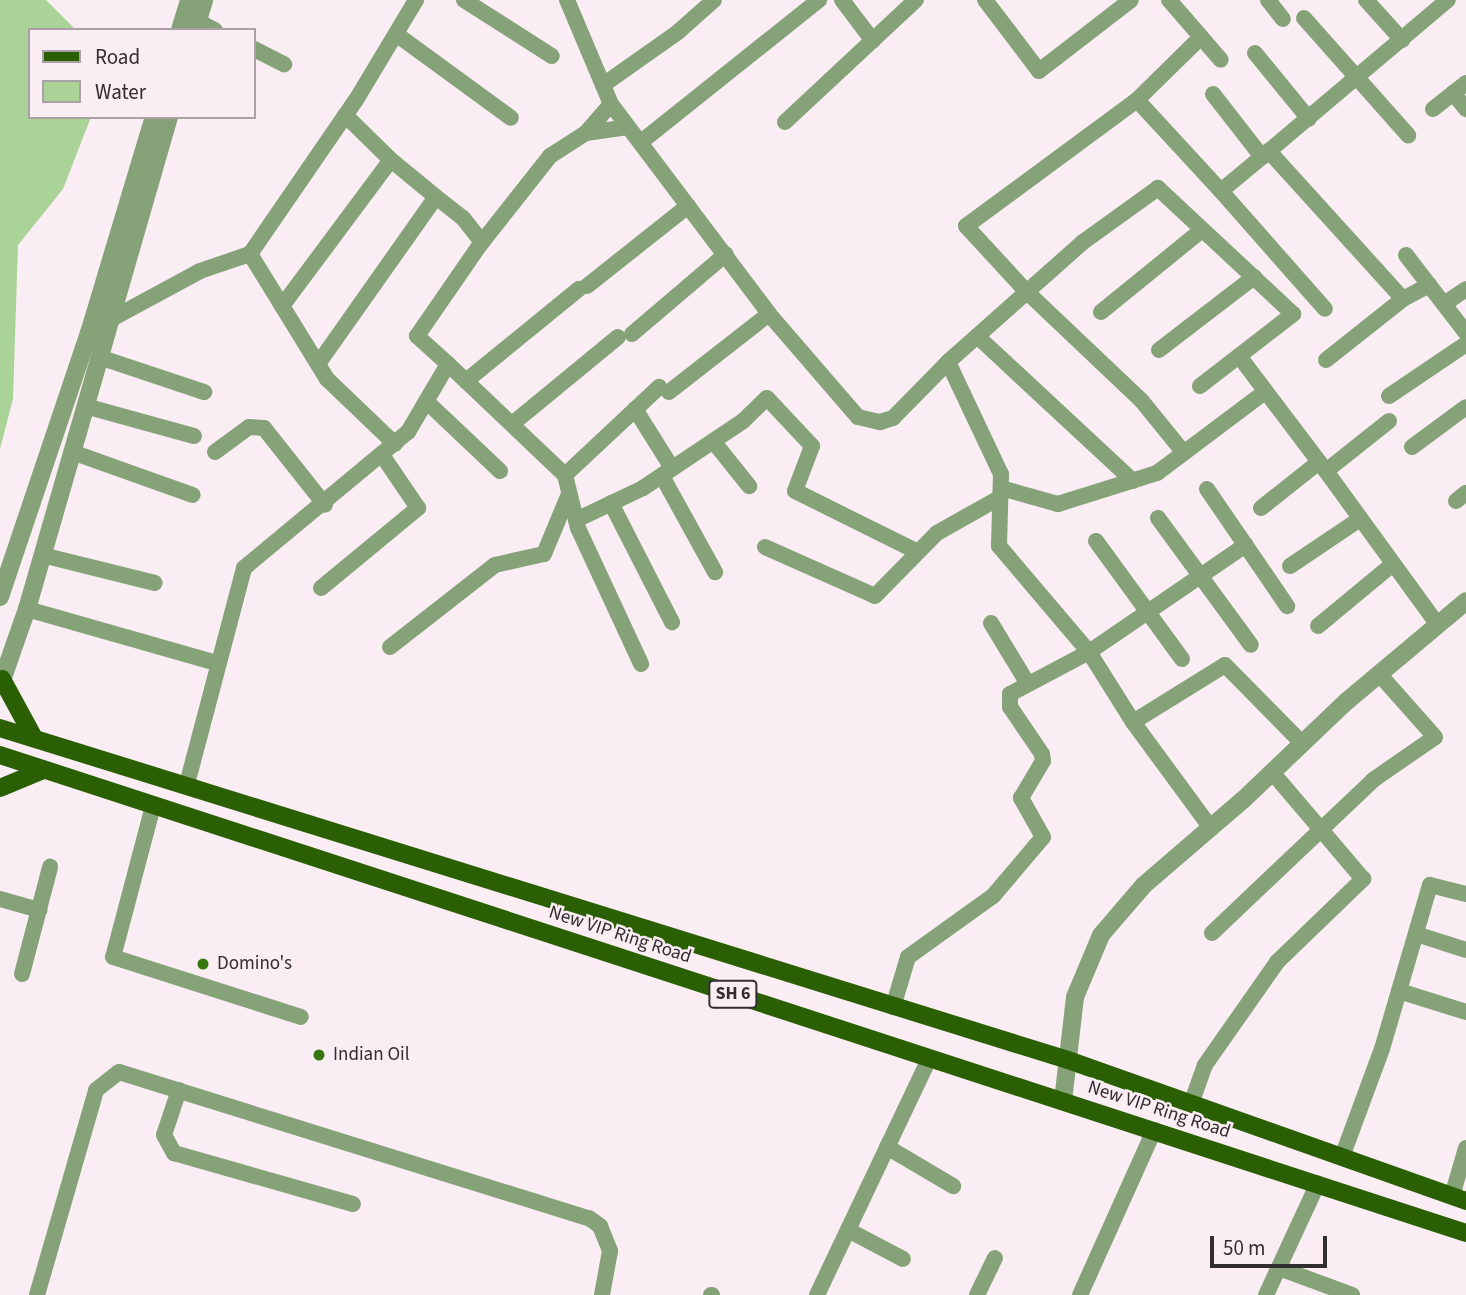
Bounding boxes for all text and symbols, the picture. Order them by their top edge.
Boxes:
legend [28,28,256,119]
text: Road [95,42,140,72]
text: Water [95,77,146,107]
street label: New VIP Ring Road [546,901,694,969]
place label: Domino's [217,953,292,975]
marker: Domino's [195,956,211,972]
road number: SH 6 [707,979,759,1009]
place label: Indian Oil [333,1044,410,1066]
marker: Indian Oil [311,1047,327,1063]
street label: New VIP Ring Road [1085,1076,1233,1144]
scale bar [1214,1222,1331,1266]
text: 50 m [1223,1233,1265,1263]

